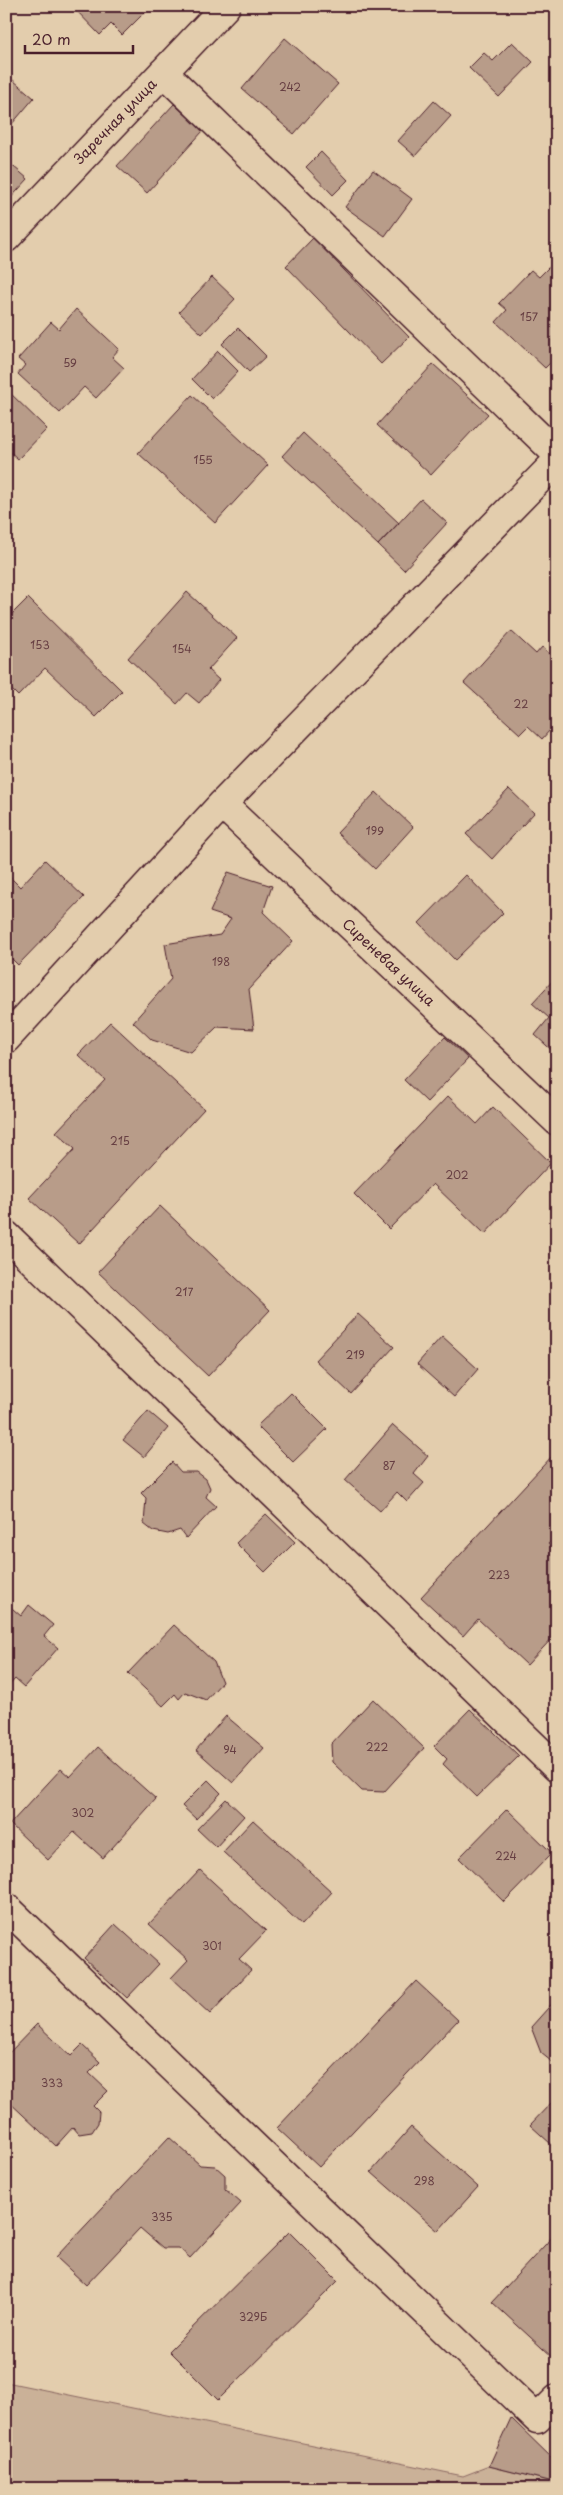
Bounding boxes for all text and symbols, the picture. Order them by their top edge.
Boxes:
scale bar [25,22,132,54]
text: 20 m [32,27,71,50]
street label: Заречная улица [69,73,161,168]
house number: 242 [279,78,301,95]
house number: 157 [520,308,538,325]
house number: 59 [63,354,77,371]
house number: 155 [193,451,213,468]
house number: 153 [30,636,50,653]
house number: 154 [172,640,192,657]
house number: 22 [514,695,528,712]
house number: 199 [366,822,384,839]
street label: Сиреневая улица [338,913,440,1011]
house number: 198 [212,953,230,970]
house number: 215 [110,1132,130,1149]
house number: 202 [445,1166,469,1183]
house number: 217 [175,1283,193,1300]
house number: 219 [345,1346,365,1363]
house number: 87 [383,1457,395,1474]
house number: 223 [488,1566,510,1583]
house number: 222 [366,1738,388,1755]
house number: 94 [223,1741,237,1758]
house number: 302 [72,1804,95,1821]
house number: 224 [495,1847,517,1864]
house number: 301 [202,1937,222,1954]
house number: 333 [41,2074,63,2091]
house number: 298 [413,2172,435,2189]
house number: 335 [151,2208,173,2225]
house number: 329Б [239,2308,267,2325]

